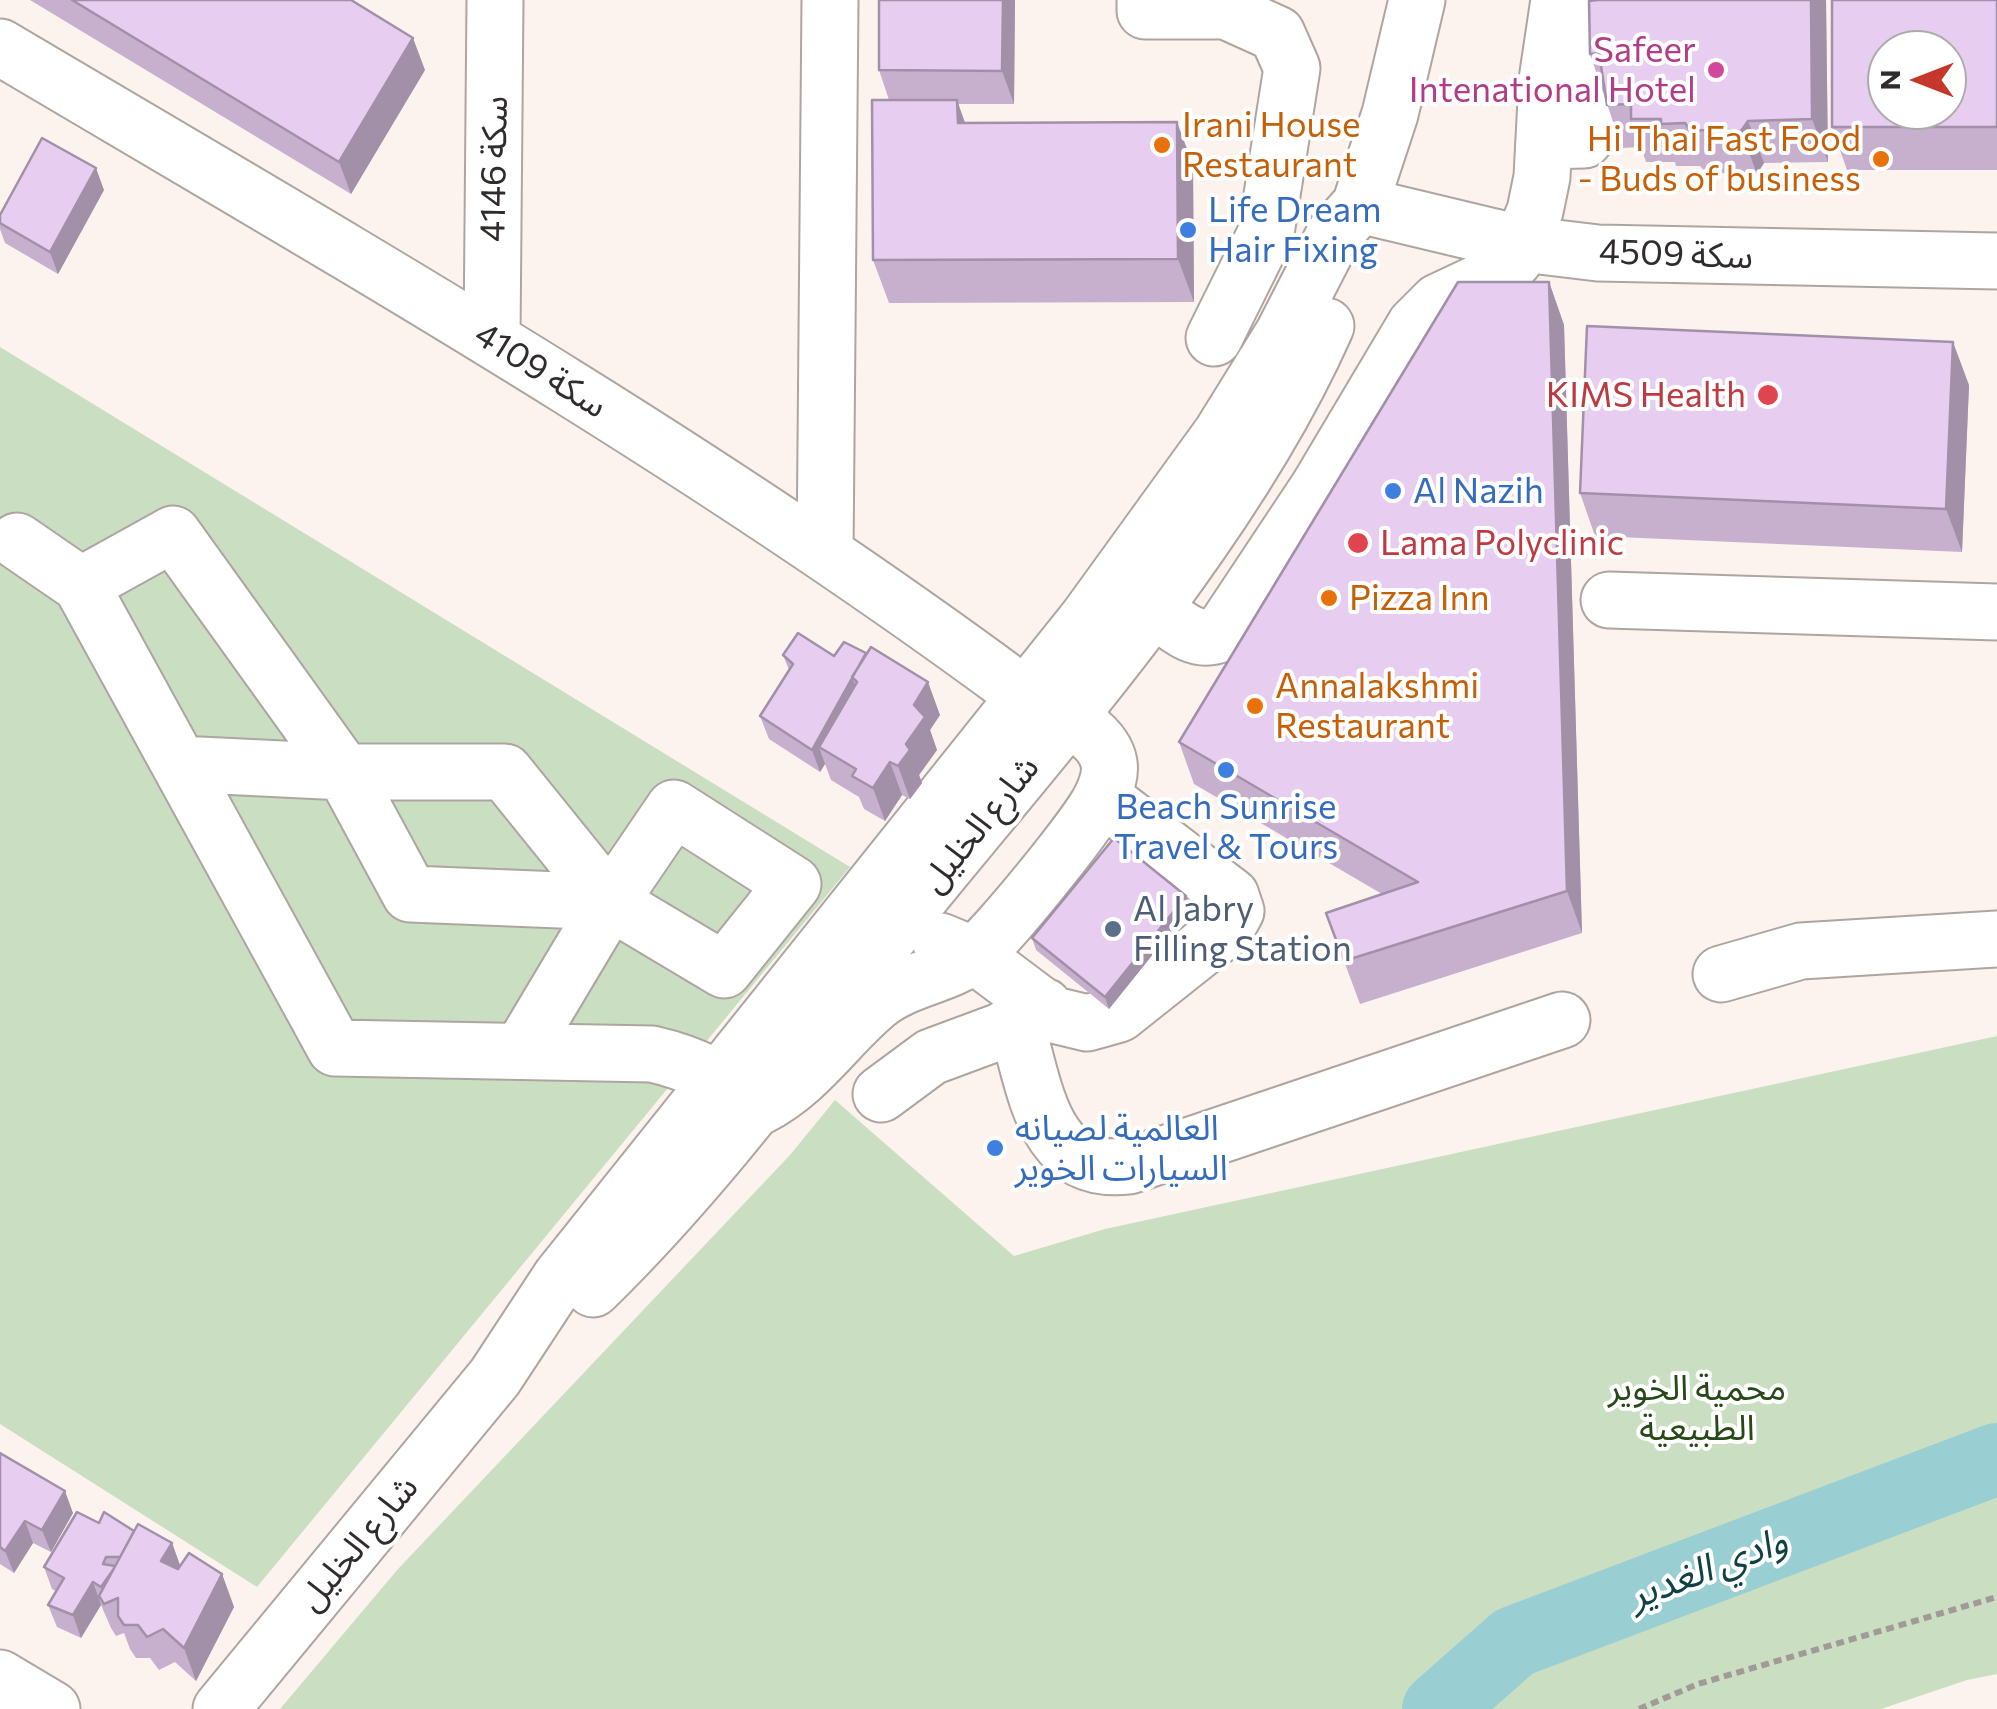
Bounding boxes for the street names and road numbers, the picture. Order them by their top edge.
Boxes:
street label: سكة 4146 [472,96,516,242]
street label: سكة 4509 [1598,230,1754,278]
street label: سكة 4109 [467,313,615,427]
street label: شارع الخليل [912,747,1048,901]
street label: شارع الخليل [289,1467,427,1619]

